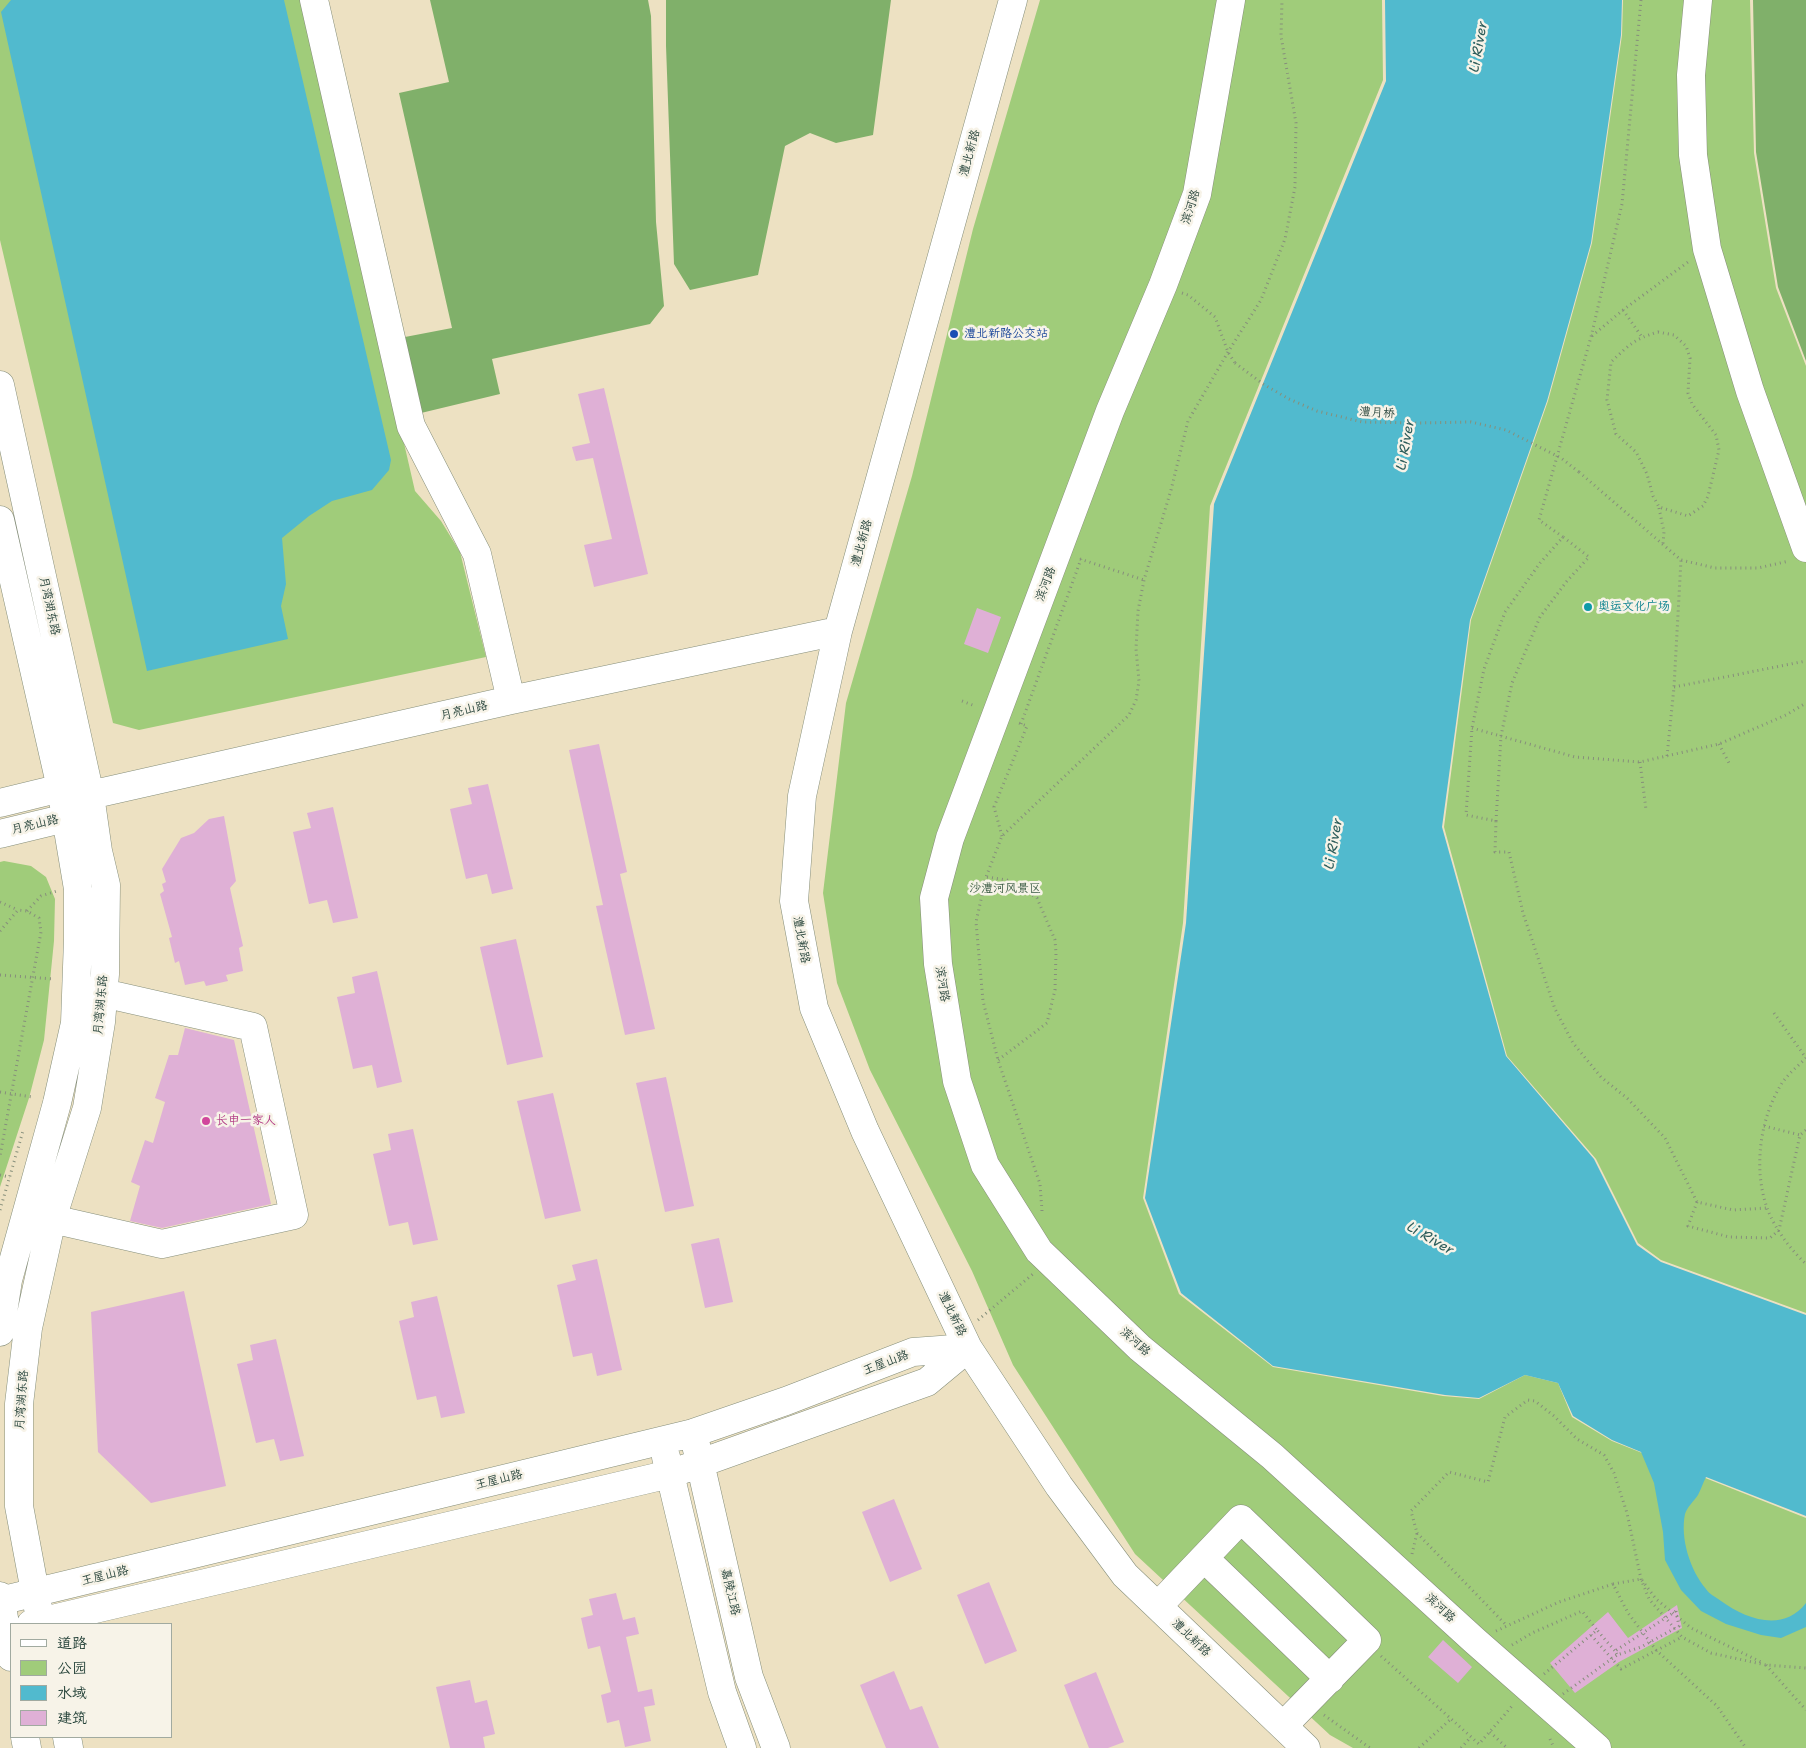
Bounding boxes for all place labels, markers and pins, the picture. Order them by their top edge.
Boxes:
place label: 澧北新路公交站 [964,327,1048,341]
marker: 澧北新路公交站 [948,328,960,340]
place label: 奥运文化广场 [1598,600,1670,614]
marker: 奥运文化广场 [1582,601,1594,613]
place label: 长申一家人 [216,1114,276,1128]
marker: 长申一家人 [200,1115,212,1127]

